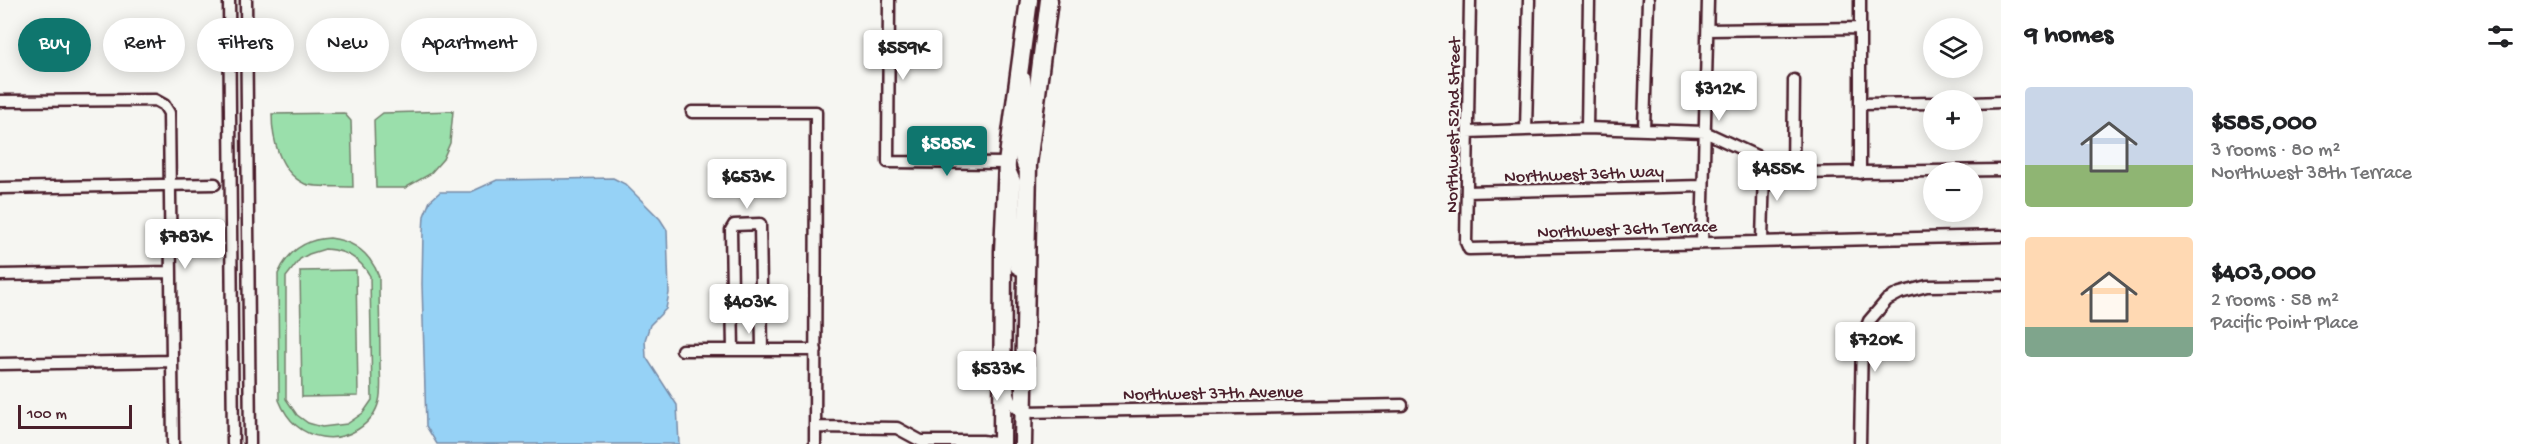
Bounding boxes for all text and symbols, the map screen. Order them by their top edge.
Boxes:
chip: Buy [18,18,91,72]
chip: Rent [103,18,185,72]
chip: Filters [197,18,294,72]
chip: New [306,18,389,72]
chip: Apartment [401,18,537,72]
map controls [1923,18,1983,222]
button: layers [1923,18,1983,78]
icon: filters [2484,20,2517,53]
text: 9 homes [2025,21,2113,52]
pin: $559K [861,30,945,81]
street label: Northwest 52nd Street [1442,35,1467,213]
text: $559K [877,38,929,61]
pin: $312K [1677,71,1761,122]
text: $312K [1695,79,1743,102]
button: + [1923,90,1983,150]
text: $585,000 [2211,109,2317,140]
icon: home [2073,111,2145,183]
pin: $585K [905,126,989,177]
text: $585K [921,134,973,157]
text: 3 rooms · 80 m² [2211,140,2340,163]
pin: $455K [1735,151,1819,202]
pin: $653K [705,159,789,210]
text: $455K [1752,159,1802,182]
street label: Northwest 36th Way [1504,162,1664,189]
button: − [1923,162,1983,222]
text: Northwest 38th Terrace [2211,163,2412,186]
text: $653K [721,167,773,190]
street label: Northwest 36th Terrace [1537,217,1718,244]
pin: $783K [143,219,227,270]
text: $783K [159,227,211,250]
text: $403,000 [2211,259,2316,290]
icon: home [2073,261,2145,333]
pin: $403K [707,284,791,335]
text: 2 rooms · 58 m² [2211,290,2339,313]
text: $403K [723,292,775,315]
text: Pacific Point Place [2211,313,2358,336]
pin: $720K [1833,322,1917,373]
text: $720K [1849,330,1901,353]
pin: $533K [955,351,1039,402]
text: $533K [971,359,1023,382]
street label: Northwest 37th Avenue [1123,382,1304,407]
scale bar [18,402,132,430]
text: 100 m [27,406,67,425]

